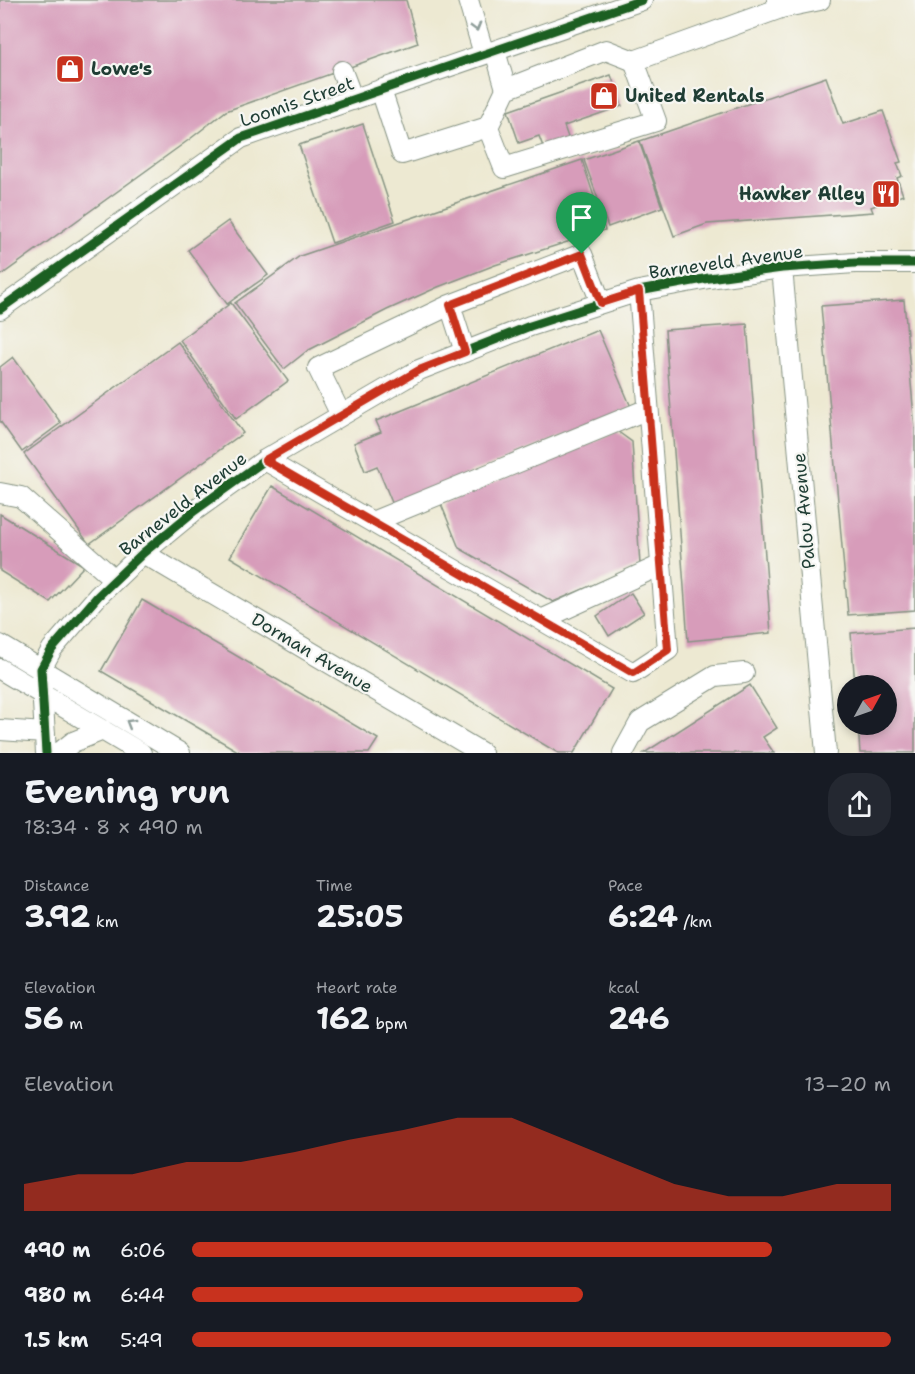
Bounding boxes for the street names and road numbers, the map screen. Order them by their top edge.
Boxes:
street label: Loomis Street [237,71,357,133]
street label: Barneveld Avenue [647,239,805,285]
street label: Barneveld Avenue [114,447,252,561]
street label: Palou Avenue [787,452,821,570]
street label: Dorman Avenue [247,607,377,699]

